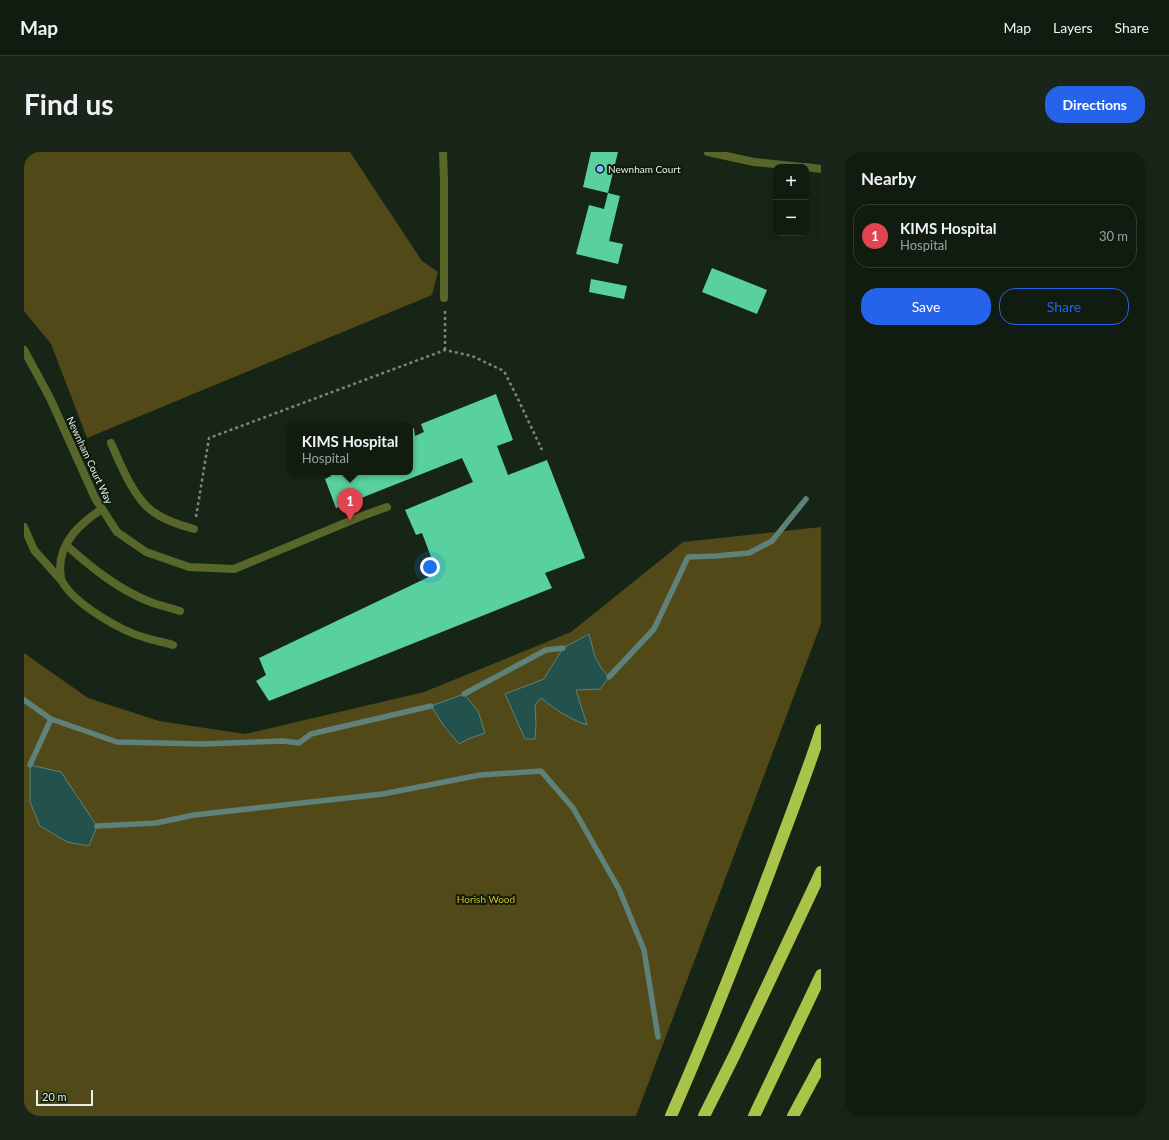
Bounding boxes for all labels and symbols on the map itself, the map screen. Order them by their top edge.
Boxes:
place label: Newnham Court [608,163,681,175]
marker: Newnham Court [595,164,605,174]
street label: Newnham Court Way [65,415,116,506]
pin: 1 [337,488,363,521]
your location [420,557,440,577]
park label: Horish Wood [457,893,515,905]
scale bar [36,1088,93,1107]

